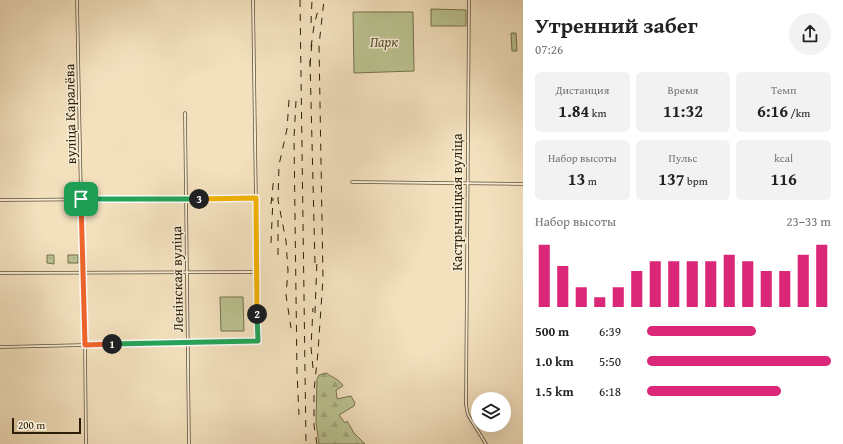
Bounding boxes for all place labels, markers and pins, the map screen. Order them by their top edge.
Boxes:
pin [64,182,98,216]
pin: 3 [189,189,209,209]
pin: 2 [247,304,267,324]
pin: 1 [102,334,122,354]

